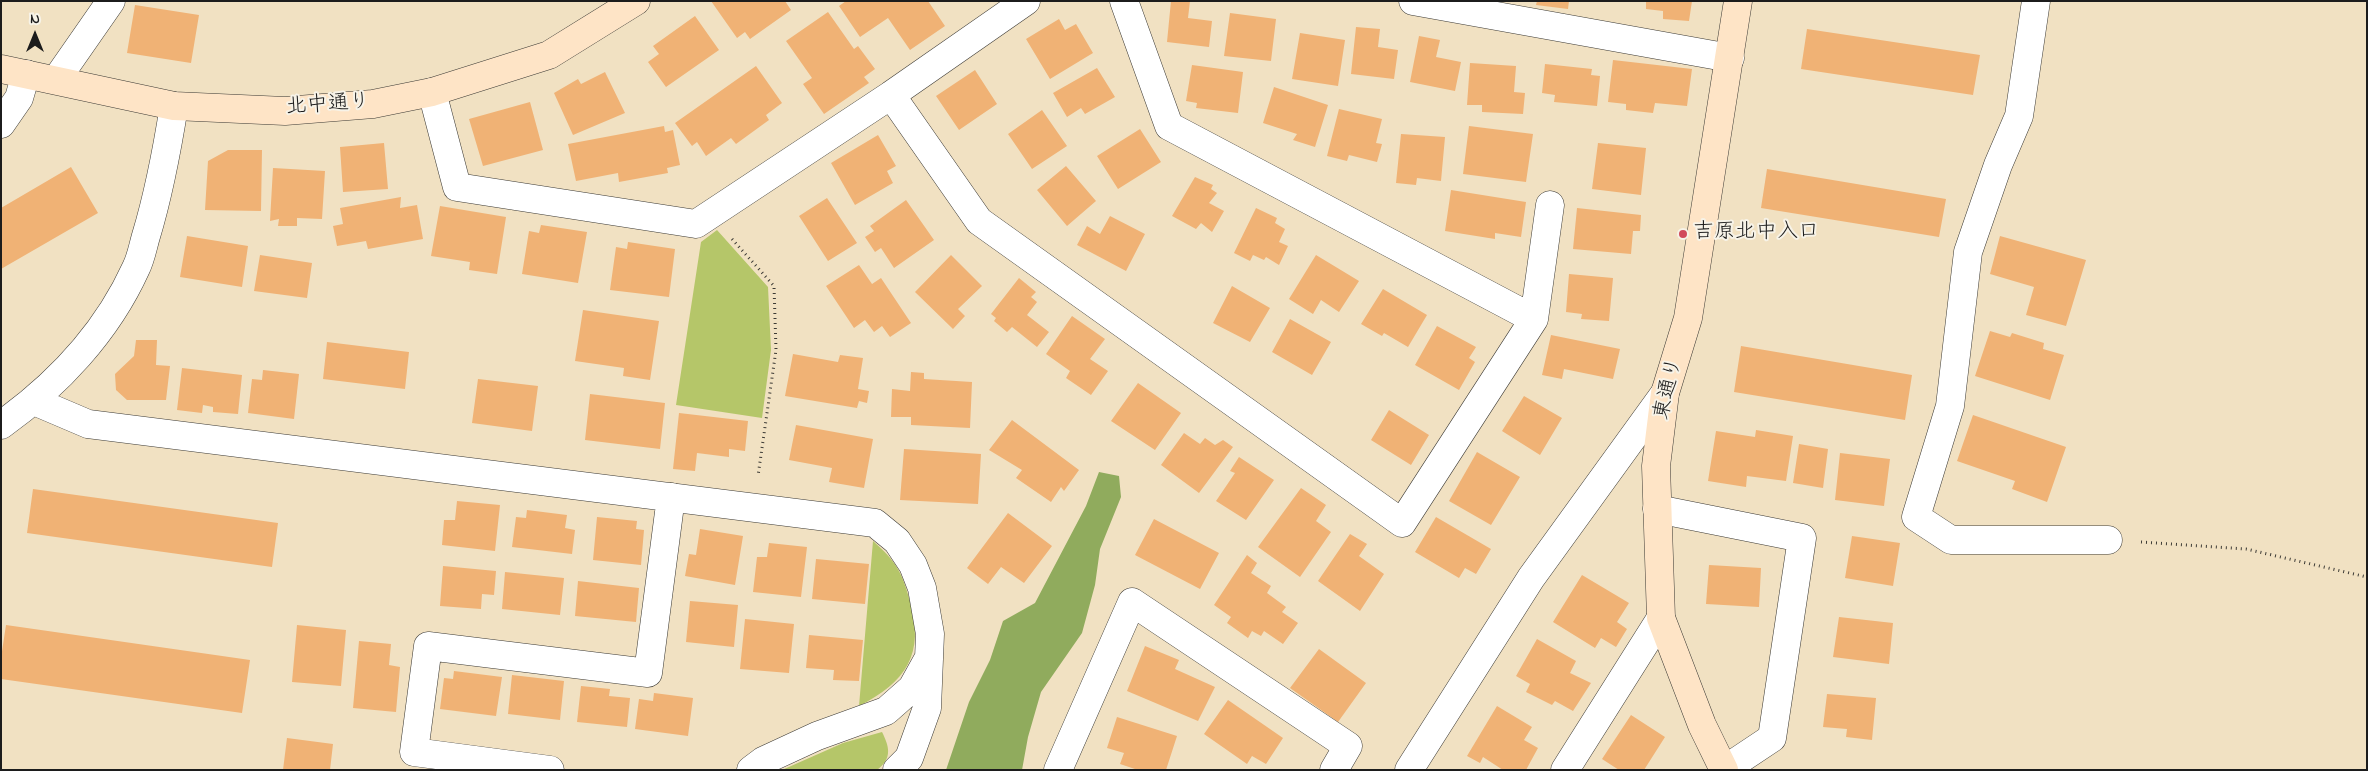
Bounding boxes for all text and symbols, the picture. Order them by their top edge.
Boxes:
text: N [30,9,40,30]
north arrow [10,10,60,60]
street label: 北中通り [285,91,371,121]
place label: 吉原北中入口 [1693,221,1819,247]
marker: 吉原北中入口 [1677,228,1689,240]
street label: 東通り [1651,355,1689,423]

